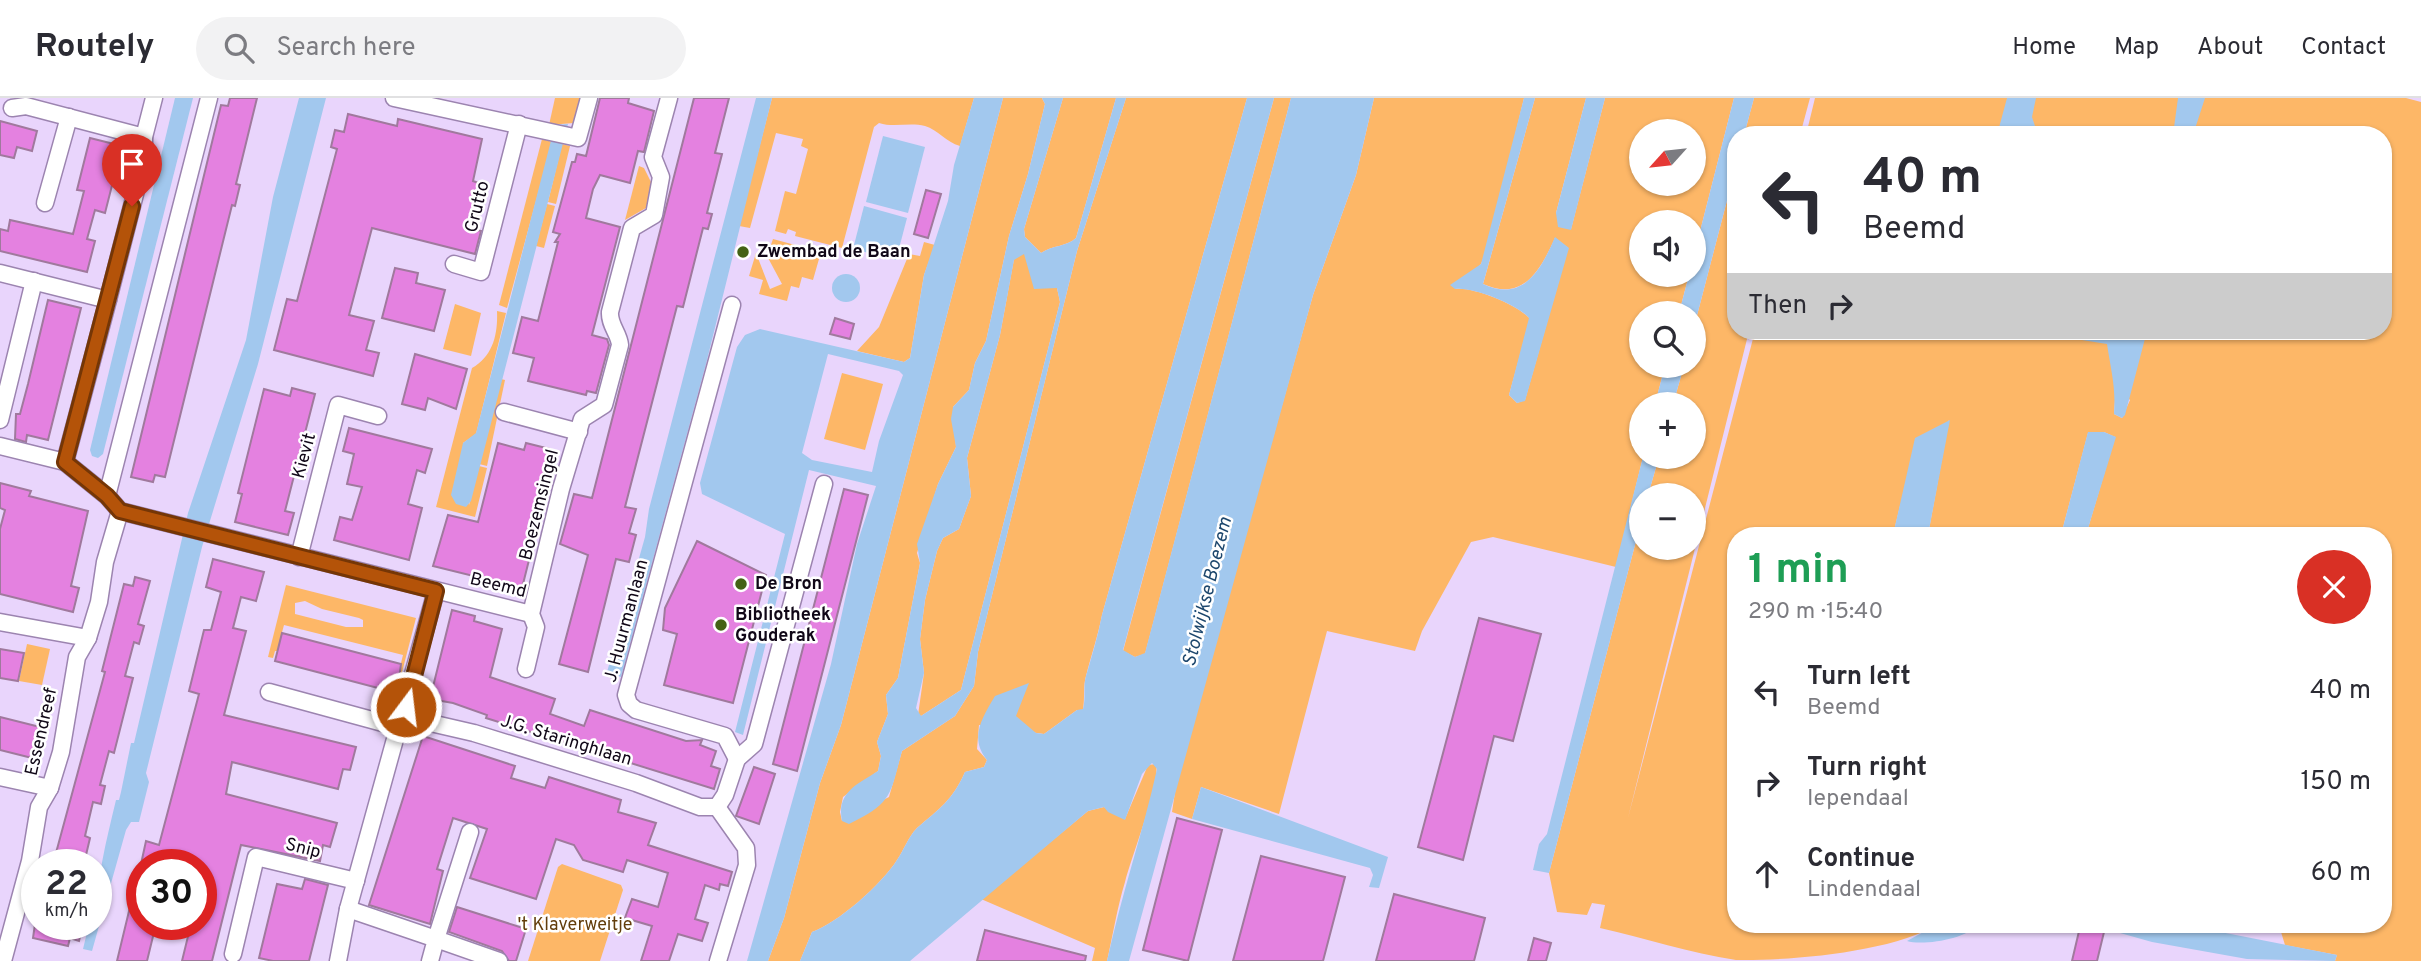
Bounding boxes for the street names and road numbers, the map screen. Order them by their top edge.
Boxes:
street label: Grutto [460,179,496,235]
street label: Kievit [288,431,322,481]
street label: Boezemsingel [515,447,565,563]
street label: J. Huurmanlaan [599,557,655,685]
street label: Beemd [467,568,529,604]
street label: Essendreef [21,686,63,778]
street label: J.G. Staringhlaan [497,710,635,772]
street label: Snip [283,834,323,864]

